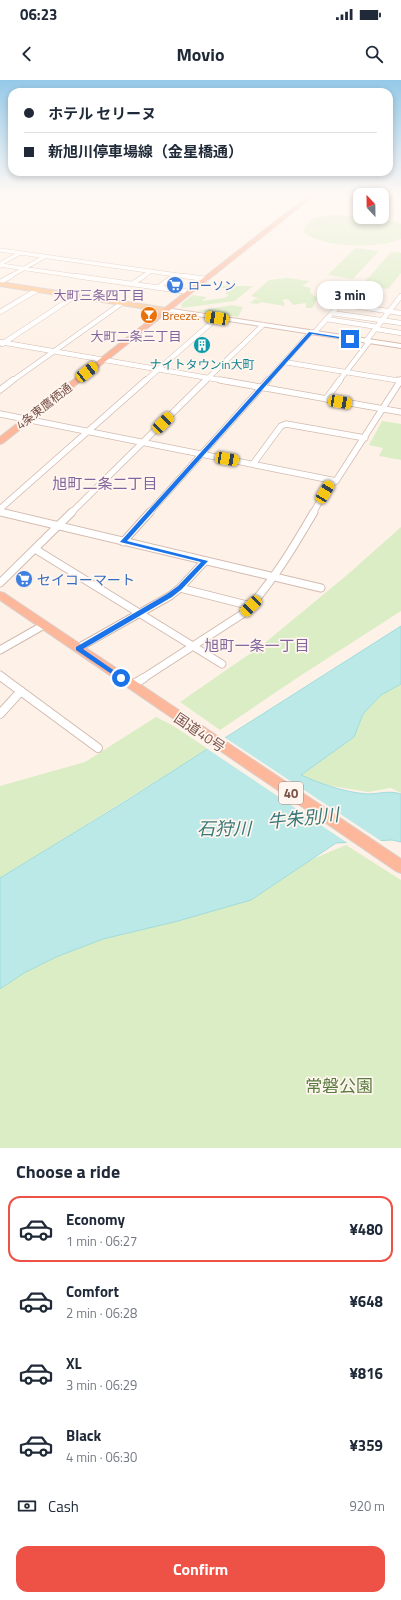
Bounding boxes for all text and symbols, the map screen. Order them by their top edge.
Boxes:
text: 06:23 [20,3,57,26]
text: Movio [177,41,224,68]
icon: back [16,43,38,65]
icon: search [363,43,385,65]
text: ホテル セリーヌ [48,102,156,125]
text: 新旭川停車場線（金星橋通） [48,140,243,163]
north arrow [353,188,389,224]
map controls [353,188,389,224]
supermarket icon: ローソン [165,275,185,295]
place label: ローソン [188,276,236,295]
callout: 3 min [317,281,383,309]
district label: 大町三条四丁目 [53,285,145,305]
text: 3 min [334,285,366,305]
bar icon: Breeze. [139,305,159,325]
place label: Breeze. [162,306,200,325]
car [204,310,230,326]
district label: 大町二条三丁目 [90,326,182,346]
route end [341,330,359,348]
building icon: ナイトタウンin大町 [192,335,212,355]
place label: ナイトタウンin大町 [149,355,255,374]
car [74,360,100,384]
street label: 4条東鷹栖通 [12,378,76,434]
car [327,394,353,410]
car [150,410,176,436]
car [214,451,240,467]
district label: 旭町二条二丁目 [52,472,158,495]
car [314,479,336,505]
supermarket icon: セイコーマート [14,569,34,589]
place label: セイコーマート [37,569,135,590]
car [238,593,264,619]
district label: 旭町一条一丁目 [204,634,310,657]
route start [112,669,130,687]
street label: 国道40号 [170,707,230,757]
road number: 40 [279,782,303,804]
water label: 牛朱別川 [266,801,342,835]
water label: 石狩川 [197,815,253,842]
park label: 常磐公園 [305,1073,373,1099]
text: Choose a ride [16,1158,120,1185]
text: Economy [66,1208,125,1231]
icon: car [18,1211,54,1247]
text: ¥480 [349,1218,383,1241]
text: 1 min · 06:27 [66,1231,137,1251]
text: Comfort [66,1280,119,1303]
icon: car [18,1283,54,1319]
text: ¥648 [349,1290,383,1313]
text: 2 min · 06:28 [66,1303,137,1323]
text: XL [66,1352,82,1375]
icon: car [18,1355,54,1391]
text: ¥816 [349,1362,383,1385]
text: 3 min · 06:29 [66,1375,137,1395]
text: Black [66,1424,101,1447]
icon: car [18,1427,54,1463]
text: ¥359 [349,1434,383,1457]
text: 4 min · 06:30 [66,1447,137,1467]
icon: cash [16,1495,38,1517]
text: Cash [48,1495,79,1518]
text: 920 m [349,1496,385,1516]
button: Confirm [16,1546,385,1592]

